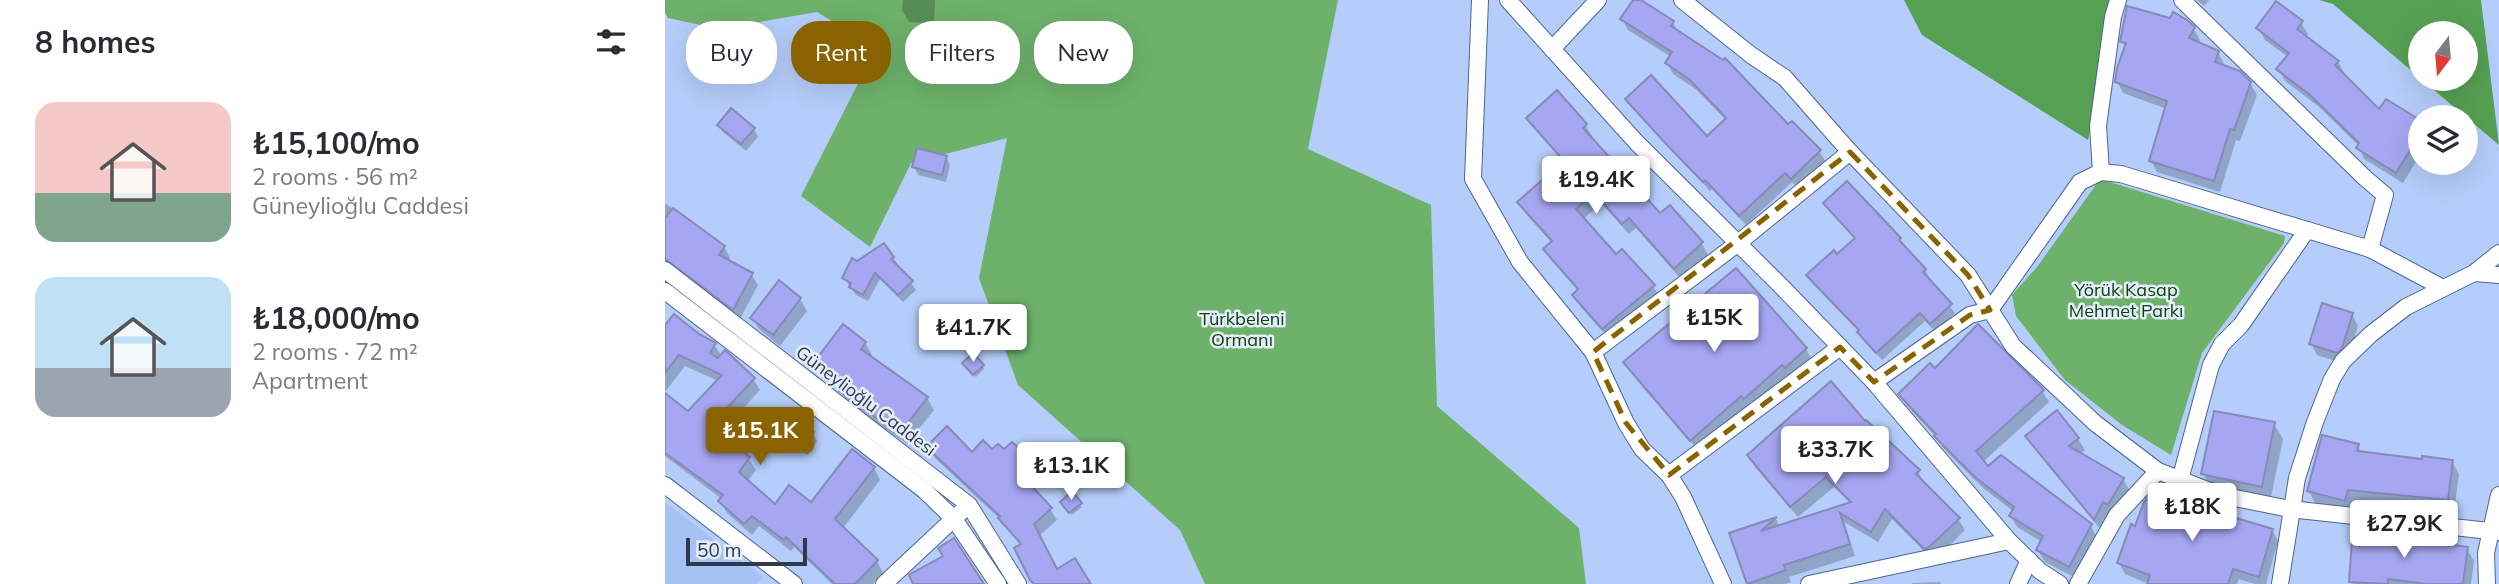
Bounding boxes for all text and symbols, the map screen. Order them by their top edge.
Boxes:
chip: Buy [686,21,777,84]
chip: Rent [791,21,891,84]
chip: Filters [905,21,1020,84]
chip: New [1034,21,1133,84]
north arrow [2408,21,2478,91]
map controls [2408,21,2478,175]
text: 8 homes [35,23,156,61]
icon: filters [592,23,630,61]
button: layers [2408,105,2478,175]
text: ₺15,100/mo [252,124,420,162]
icon: home [91,130,175,214]
pin: ₺19.4K [1539,156,1653,216]
text: 2 rooms · 56 m² [252,162,418,191]
text: ₺19.4K [1558,164,1634,193]
text: Güneylioğlu Caddesi [252,191,469,220]
park label: Yörük Kasap Mehmet Parkı [2069,278,2183,322]
pin: ₺15K [1673,294,1755,354]
text: ₺18,000/mo [252,299,420,337]
text: ₺15K [1686,302,1742,331]
pin: ₺41.7K [916,304,1030,364]
icon: home [91,305,175,389]
park label: Türkbeleni Ormanı [1199,307,1285,351]
text: ₺41.7K [935,312,1011,341]
text: 2 rooms · 72 m² [252,337,418,366]
street label: Güneylioğlu Caddesi [792,340,941,461]
text: Apartment [252,366,368,395]
pin: ₺15.1K [703,407,817,467]
text: ₺15.1K [722,415,798,444]
pin: ₺33.7K [1778,426,1892,486]
text: ₺33.7K [1797,434,1873,463]
pin: ₺13.1K [1014,442,1128,502]
text: ₺13.1K [1033,450,1109,479]
pin: ₺18K [2151,484,2233,543]
text: ₺18K [2164,491,2220,520]
pin: ₺27.9K [2347,500,2461,560]
text: ₺27.9K [2366,508,2442,537]
scale bar [686,535,807,567]
text: 50 m [697,538,741,562]

